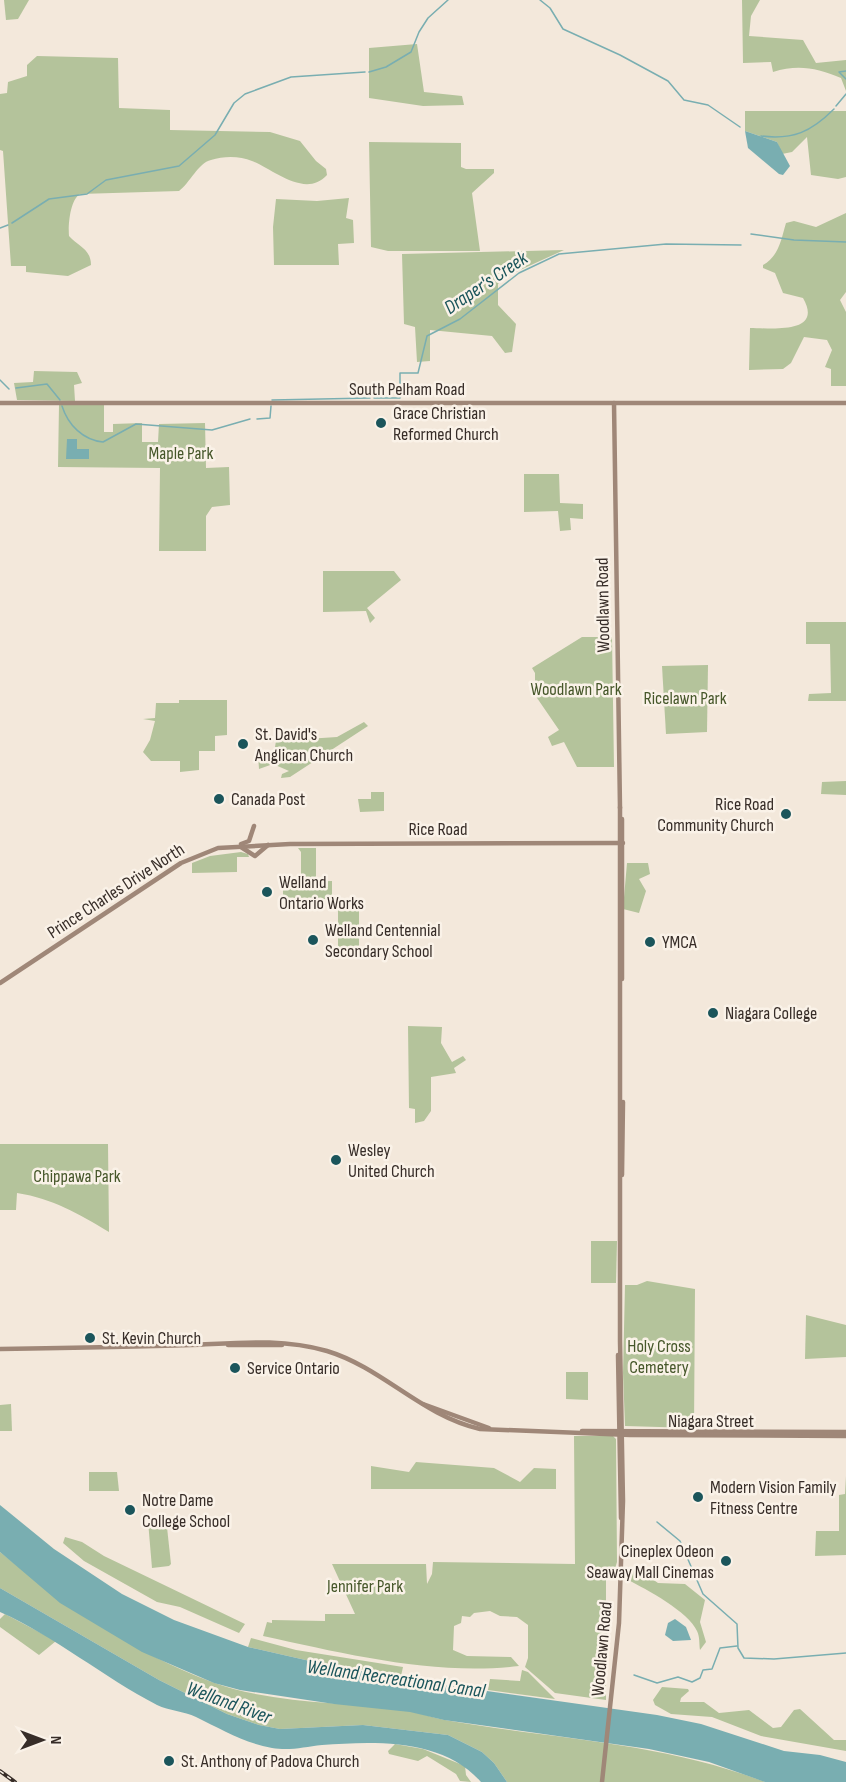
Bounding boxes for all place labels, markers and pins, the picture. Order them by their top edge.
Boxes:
place label: Grace Christian Reformed Church [393,403,499,445]
marker: Grace Christian Reformed Church [374,416,388,430]
place label: St. David's Anglican Church [254,724,353,766]
marker: St. David's Anglican Church [236,737,250,751]
place label: Canada Post [231,789,306,810]
marker: Canada Post [212,792,226,806]
place label: Rice Road Community Church [657,794,774,836]
marker: Rice Road Community Church [779,807,793,821]
place label: Welland Ontario Works [279,872,364,914]
marker: Welland Ontario Works [260,885,274,899]
place label: Welland Centennial Secondary School [325,920,441,962]
place label: YMCA [662,932,697,953]
marker: Welland Centennial Secondary School [306,933,320,947]
marker: YMCA [643,935,657,949]
place label: Niagara College [725,1003,817,1024]
marker: Niagara College [706,1006,720,1020]
place label: Wesley United Church [348,1140,435,1182]
marker: Wesley United Church [329,1153,343,1167]
place label: St. Kevin Church [102,1328,201,1349]
marker: St. Kevin Church [83,1331,97,1345]
place label: Service Ontario [247,1358,340,1379]
marker: Service Ontario [228,1361,242,1375]
place label: Modern Vision Family Fitness Centre [710,1477,837,1519]
place label: Notre Dame College School [142,1490,230,1532]
marker: Modern Vision Family Fitness Centre [691,1490,705,1504]
marker: Notre Dame College School [123,1503,137,1517]
place label: Cineplex Odeon Seaway Mall Cinemas [587,1541,714,1583]
marker: Cineplex Odeon Seaway Mall Cinemas [719,1554,733,1568]
place label: St. Anthony of Padova Church [181,1751,360,1772]
marker: St. Anthony of Padova Church [162,1754,176,1768]

